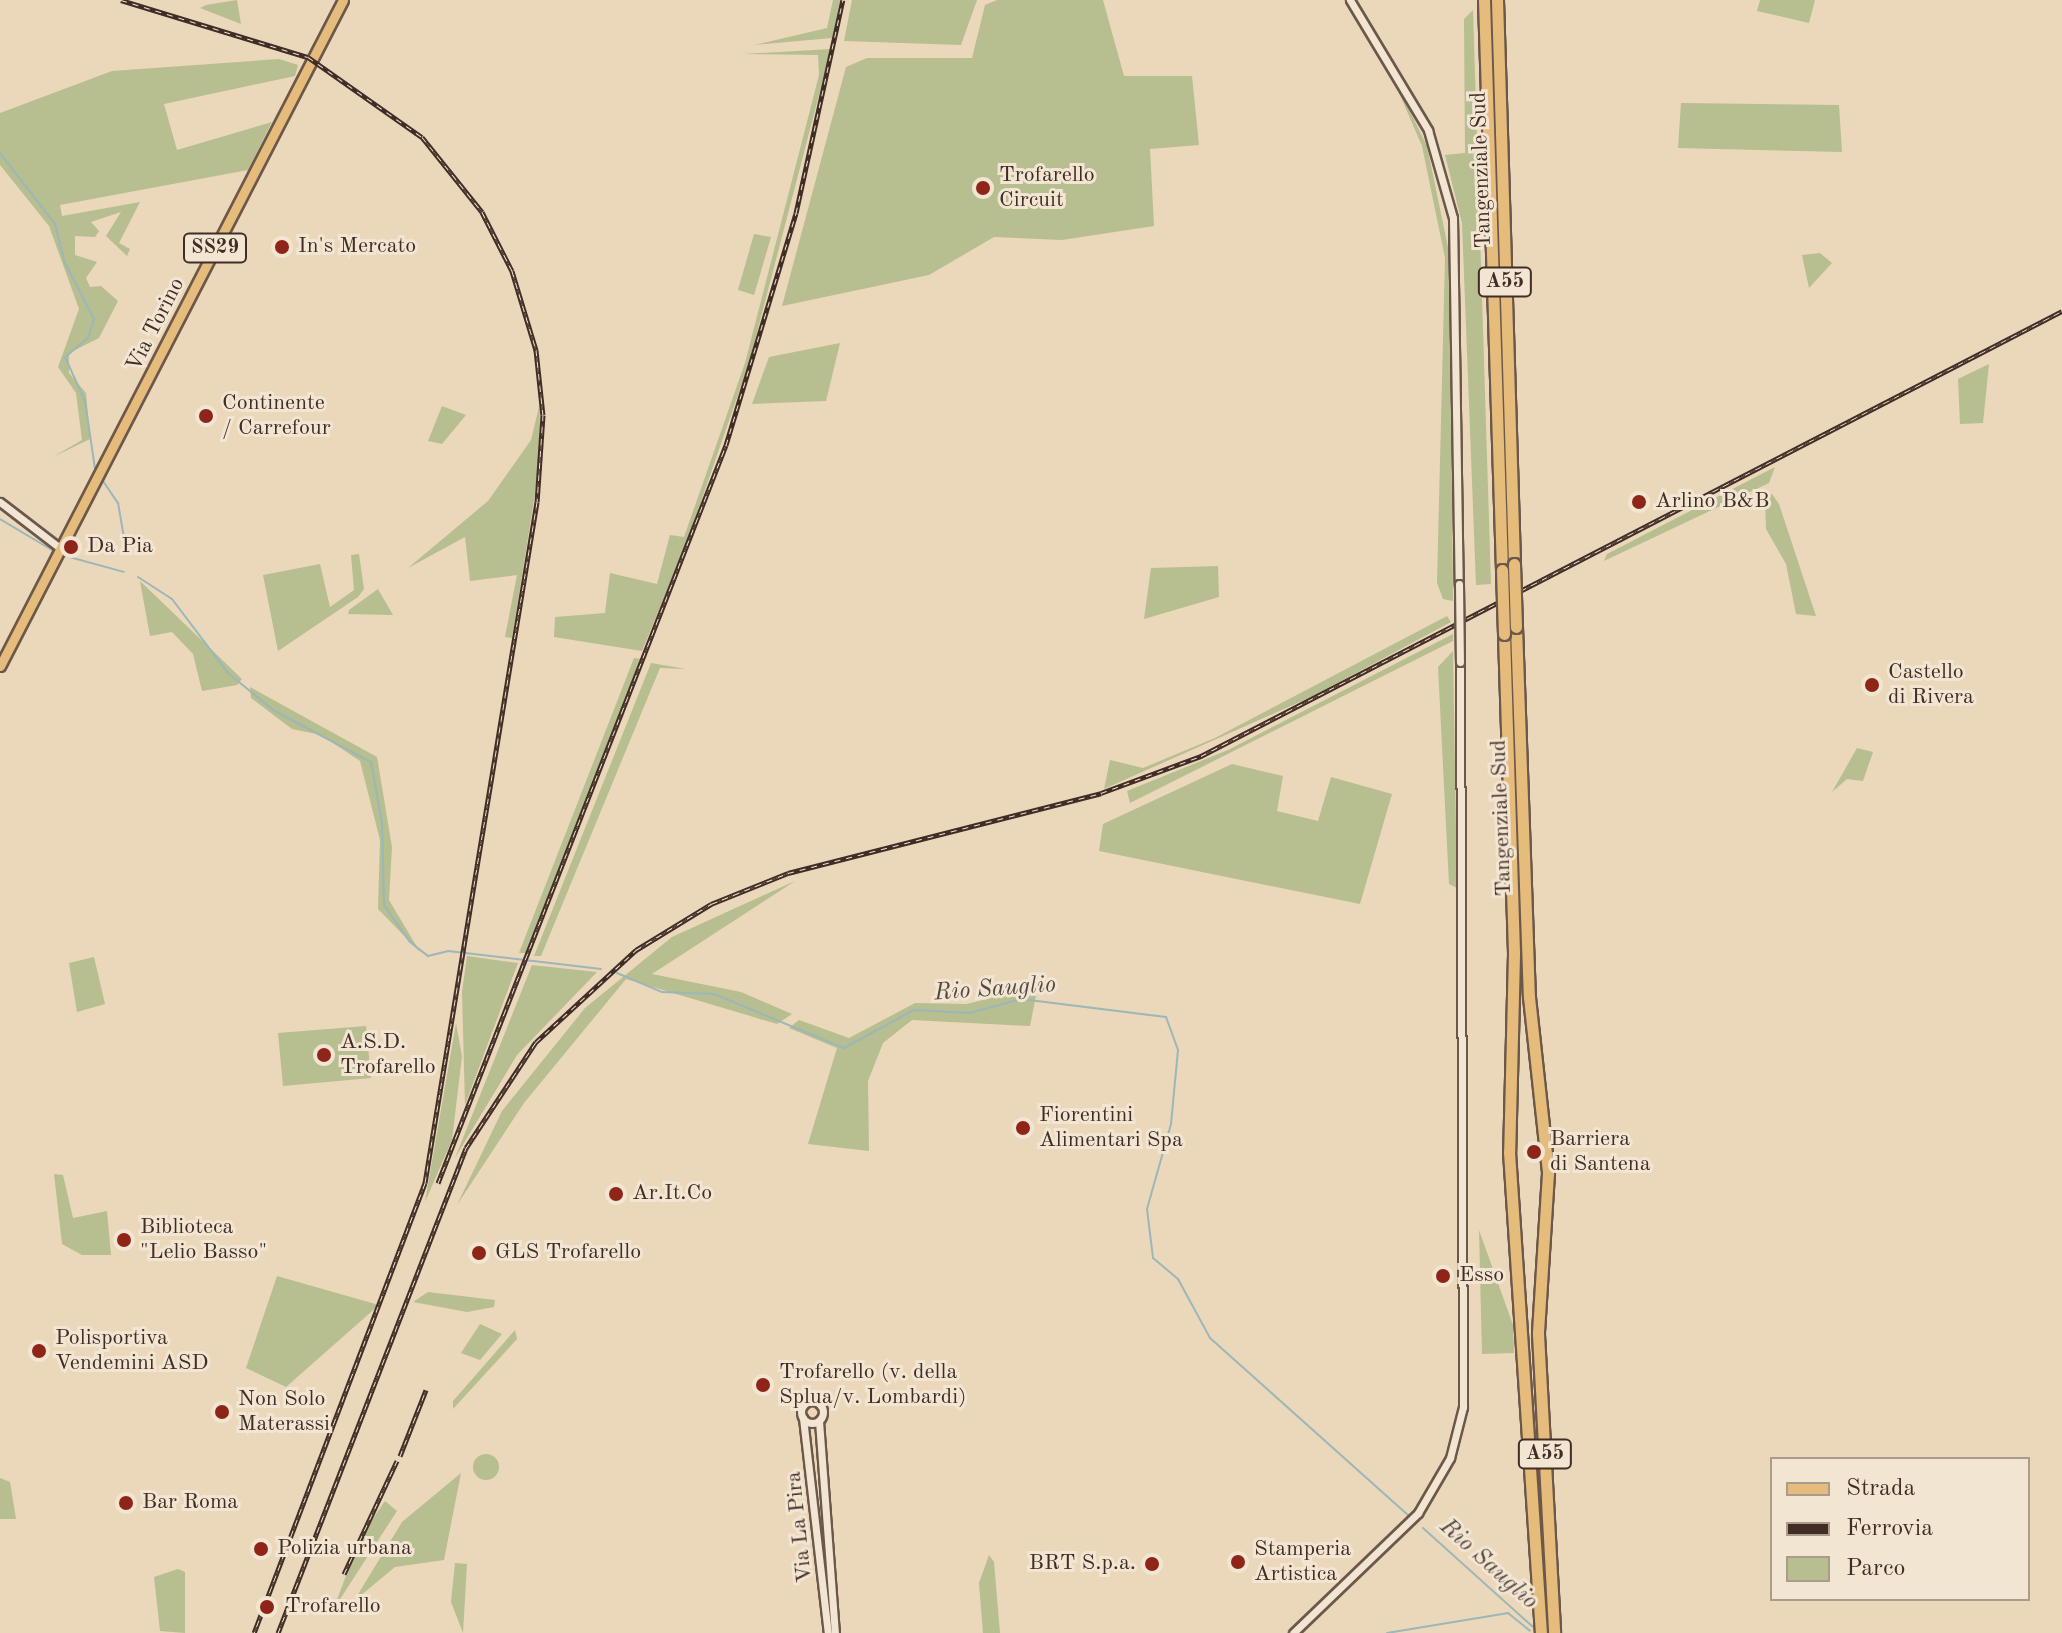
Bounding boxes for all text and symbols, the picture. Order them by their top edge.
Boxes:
street label: Tangenziale Sud [1466,91,1498,249]
place label: Trofarello Circuit [999,162,1095,214]
marker: Trofarello Circuit [974,179,992,197]
road number: SS29 [183,232,247,264]
place label: In's Mercato [298,234,416,260]
marker: In's Mercato [273,238,291,256]
road number: A55 [1477,266,1533,298]
street label: Via Torino [121,274,191,376]
place label: Continente / Carrefour [222,390,331,442]
marker: Continente / Carrefour [197,407,215,425]
place label: Arlino B&B [1655,489,1769,515]
marker: Arlino B&B [1630,493,1648,511]
place label: Da Pia [87,534,153,560]
marker: Da Pia [62,538,80,556]
place label: Castello di Rivera [1888,659,1974,710]
marker: Castello di Rivera [1863,676,1881,694]
street label: Tangenziale Sud [1486,739,1518,897]
water label: Rio Sauglio [933,971,1057,1009]
place label: A.S.D. Trofarello [340,1029,436,1080]
marker: A.S.D. Trofarello [315,1046,333,1064]
place label: Fiorentini Alimentari Spa [1039,1102,1183,1154]
marker: Fiorentini Alimentari Spa [1014,1119,1032,1137]
place label: Barriera di Santena [1550,1126,1651,1178]
marker: Barriera di Santena [1525,1143,1543,1161]
place label: Ar.It.Co [632,1181,712,1207]
marker: Ar.It.Co [607,1185,625,1203]
place label: Biblioteca "Lelio Basso" [140,1214,267,1266]
marker: Biblioteca "Lelio Basso" [115,1231,133,1249]
place label: GLS Trofarello [495,1240,641,1266]
marker: GLS Trofarello [470,1244,488,1262]
place label: Esso [1459,1263,1504,1289]
marker: Esso [1434,1267,1452,1285]
place label: Polisportiva Vendemini ASD [55,1325,208,1376]
marker: Polisportiva Vendemini ASD [30,1342,48,1360]
place label: Trofarello (v. della Splua/v. Lombardi) [779,1359,966,1410]
marker: Trofarello (v. della Splua/v. Lombardi) [754,1376,772,1394]
place label: Non Solo Materassi [238,1386,330,1438]
marker: Non Solo Materassi [213,1403,231,1421]
road number: A55 [1517,1438,1573,1470]
legend [1770,1457,2030,1601]
street label: Via La Pira [781,1470,819,1584]
text: Strada [1846,1477,1915,1501]
place label: Bar Roma [142,1490,238,1516]
marker: Bar Roma [117,1494,135,1512]
water label: Rio Sauglio [1433,1513,1543,1617]
text: Ferrovia [1846,1517,1933,1541]
place label: Polizia urbana [277,1536,412,1562]
place label: Stamperia Artistica [1254,1536,1351,1588]
marker: Polizia urbana [252,1540,270,1558]
place label: BRT S.p.a. [1029,1551,1136,1577]
marker: Stamperia Artistica [1229,1553,1247,1571]
marker: BRT S.p.a. [1143,1555,1161,1573]
text: Parco [1846,1557,1905,1581]
place label: Trofarello [285,1594,381,1620]
marker: Trofarello [256,1596,278,1618]

